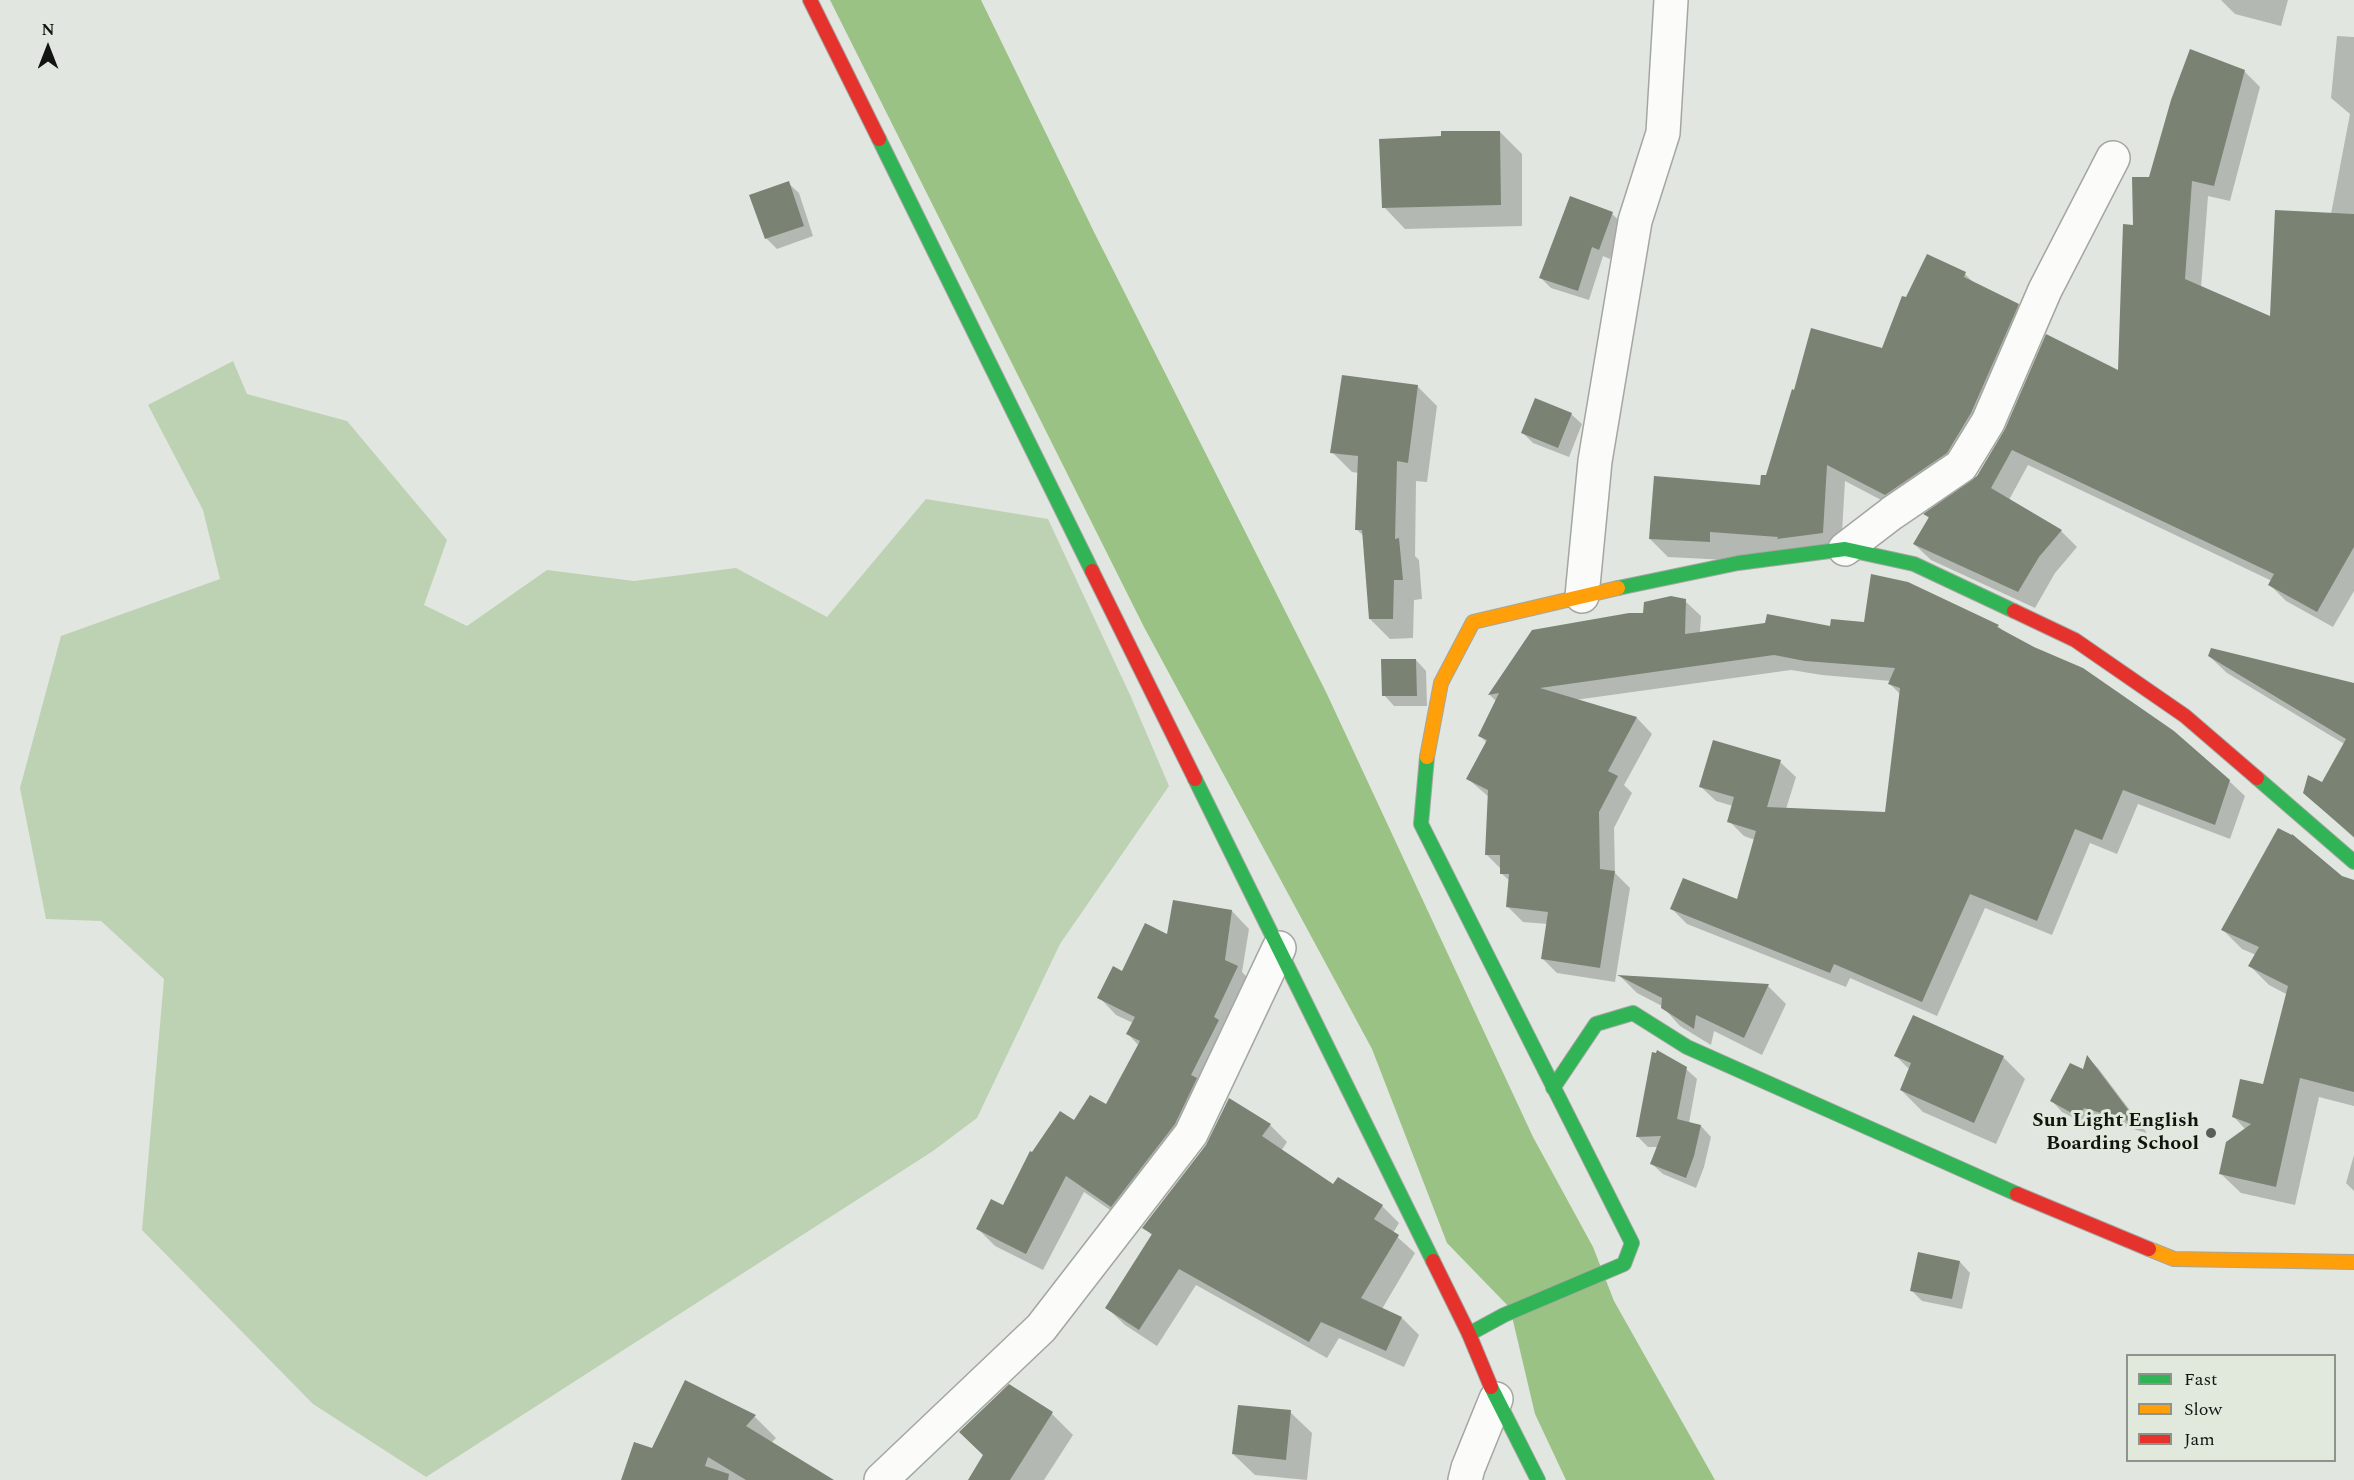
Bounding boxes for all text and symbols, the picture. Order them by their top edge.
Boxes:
north arrow [18,18,78,78]
text: N [41,18,55,42]
place label: Sun Light English Boarding School [2032,1110,2199,1157]
marker: Sun Light English Boarding School [2204,1126,2218,1140]
legend [2126,1354,2336,1462]
text: Fast [2184,1366,2217,1393]
text: Slow [2184,1396,2222,1423]
text: Jam [2184,1426,2215,1453]

